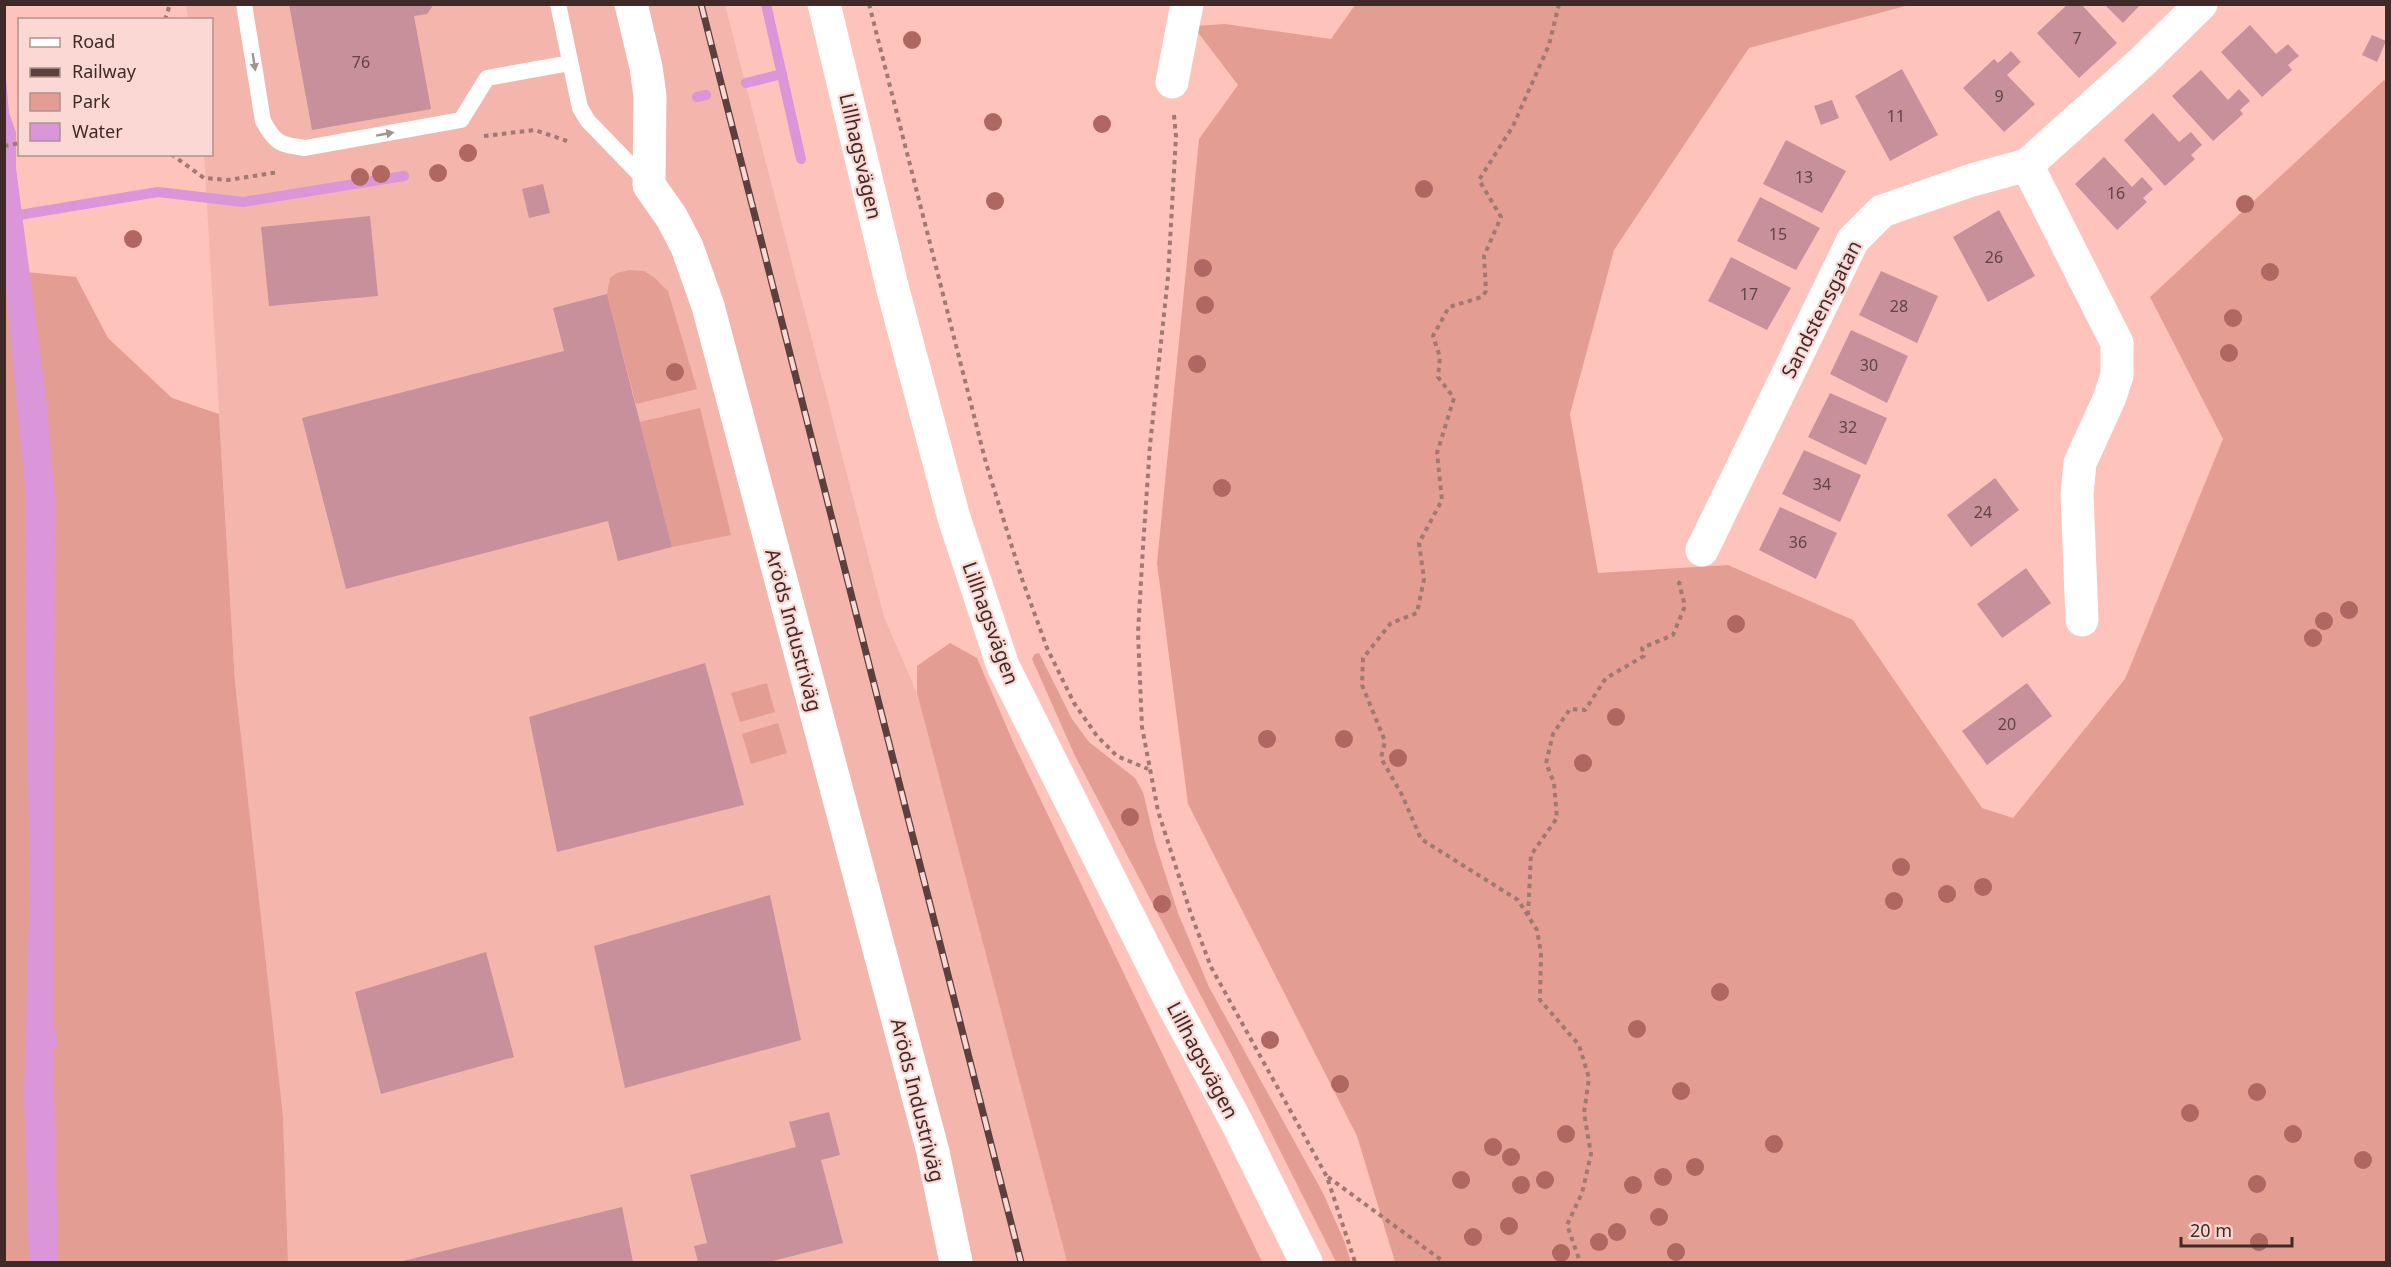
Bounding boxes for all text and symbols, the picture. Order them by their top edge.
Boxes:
legend [18,18,213,156]
house number: 7 [2072,27,2082,49]
text: Road [72,29,115,53]
house number: 76 [352,51,370,73]
one-way arrow [249,53,258,72]
text: Railway [72,59,137,83]
house number: 9 [1994,85,2004,107]
text: Park [72,89,110,113]
street label: Lillhagsvägen [833,90,889,222]
house number: 11 [1887,105,1905,127]
text: Water [72,119,123,143]
one-way arrow [375,129,394,138]
house number: 13 [1795,166,1813,188]
house number: 16 [2107,182,2125,204]
house number: 15 [1769,223,1787,245]
street label: Sandstensgatan [1775,236,1867,382]
house number: 26 [1985,246,2003,268]
house number: 17 [1740,283,1758,305]
house number: 28 [1890,295,1908,317]
house number: 30 [1860,354,1878,376]
house number: 32 [1839,416,1857,438]
house number: 34 [1813,473,1831,495]
house number: 24 [1974,501,1992,523]
house number: 36 [1789,531,1807,553]
street label: Aröds Industriväg [759,546,829,714]
street label: Lillhagsvägen [956,558,1026,688]
house number: 20 [1998,713,2016,735]
street label: Lillhagsvägen [1161,997,1245,1123]
street label: Aröds Industriväg [885,1015,951,1185]
scale bar [2181,1210,2292,1248]
text: 20 m [2190,1218,2232,1242]

